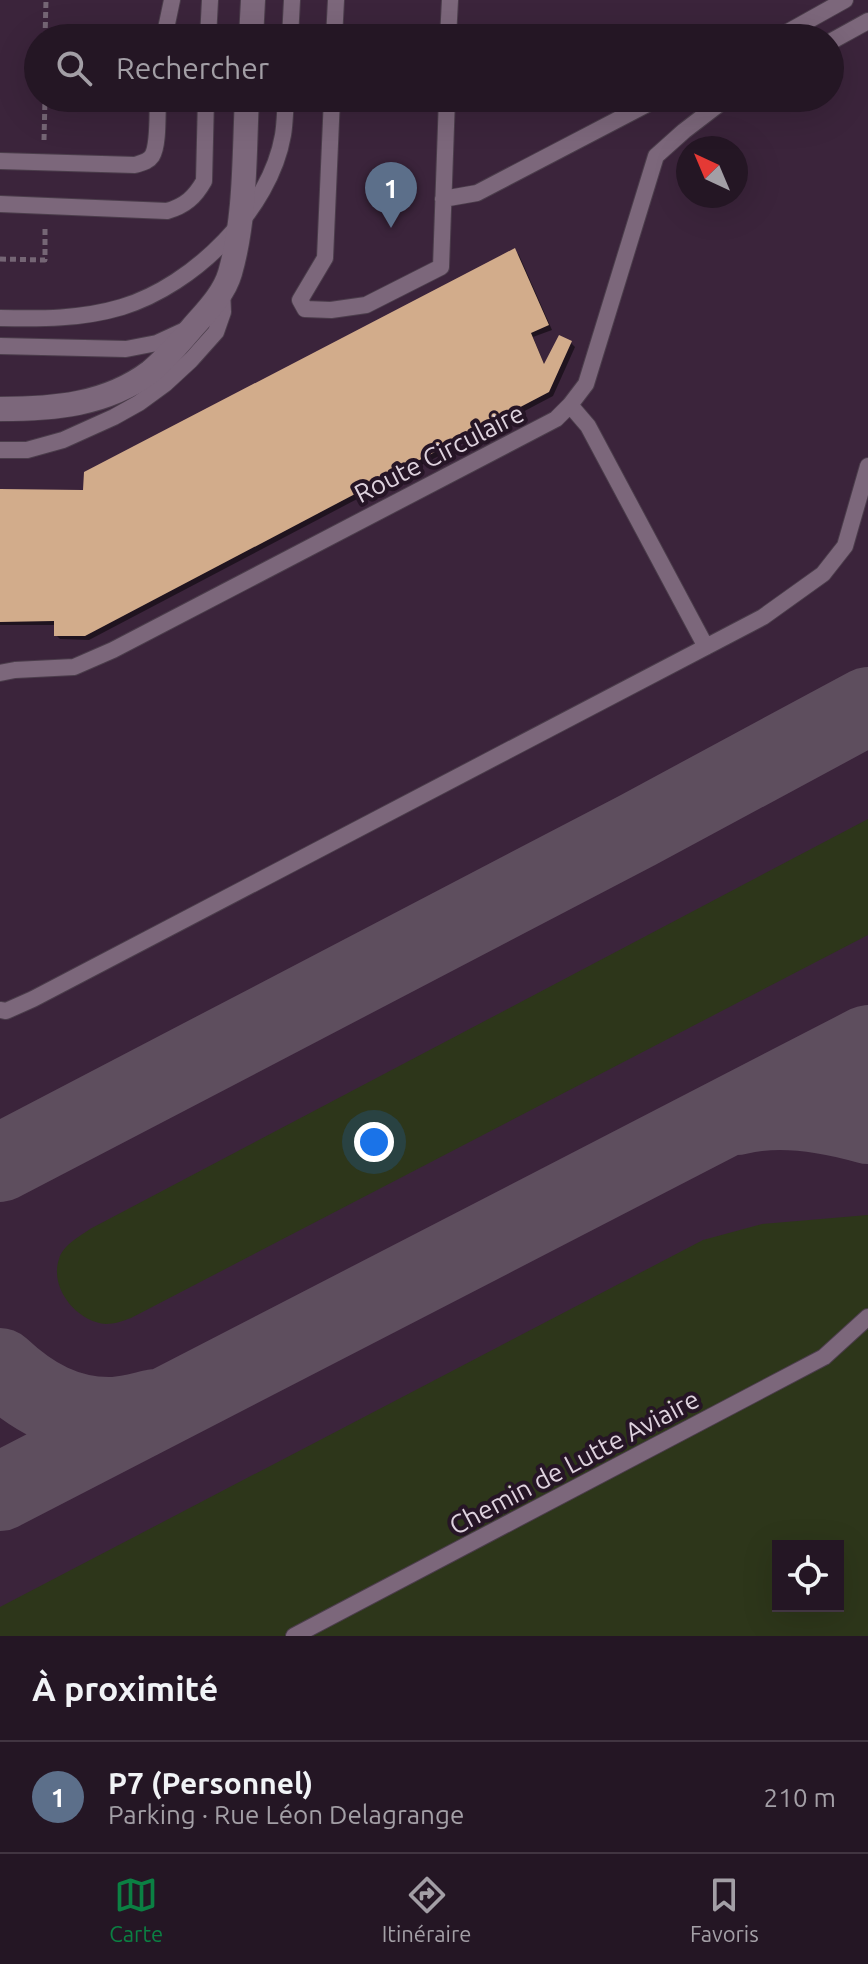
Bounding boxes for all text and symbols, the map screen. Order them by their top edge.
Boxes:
search box [24,24,844,112]
icon: search [52,46,96,90]
text: Rechercher [116,51,269,85]
north arrow [676,136,748,208]
pin: 1 [365,162,417,228]
street label: Route Circulaire [349,398,529,508]
your location [354,1122,394,1162]
street label: Chemin de Lutte Aviaire [444,1384,704,1540]
map controls [772,1540,844,1612]
button: locate [772,1540,844,1612]
text: À proximité [32,1669,218,1707]
text: P7 (Personnel) [108,1766,313,1800]
text: 1 [51,1783,65,1812]
text: 210 m [764,1783,836,1812]
text: Parking · Rue Léon Delagrange [108,1800,464,1829]
tab: Carte [109,1873,163,1946]
tab: Itinéraire [382,1873,471,1946]
tab: Favoris [690,1873,759,1946]

